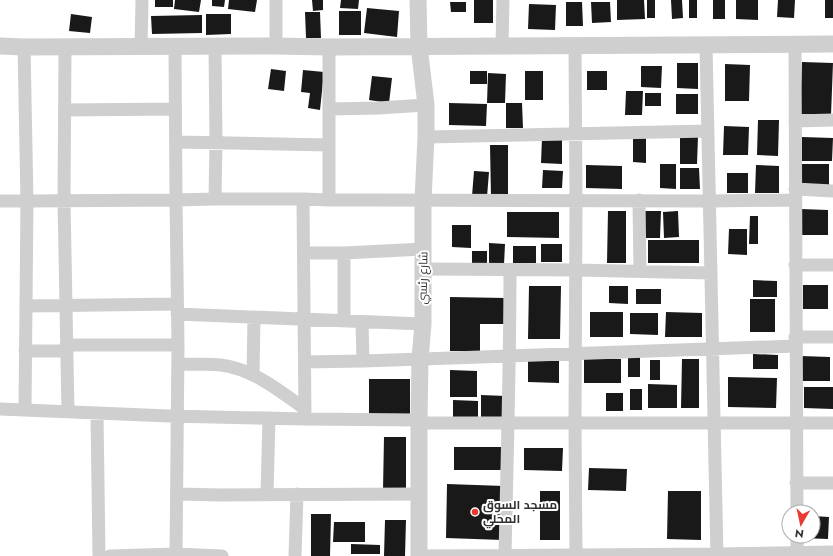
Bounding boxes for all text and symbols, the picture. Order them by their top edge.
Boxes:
street label: شارع رئسي [414,251,433,305]
place label: مسجد السوق المحلي [483,496,557,529]
north arrow [781,504,821,544]
marker: مسجد السوق المحلي [470,507,480,517]
text: N [794,525,805,542]

